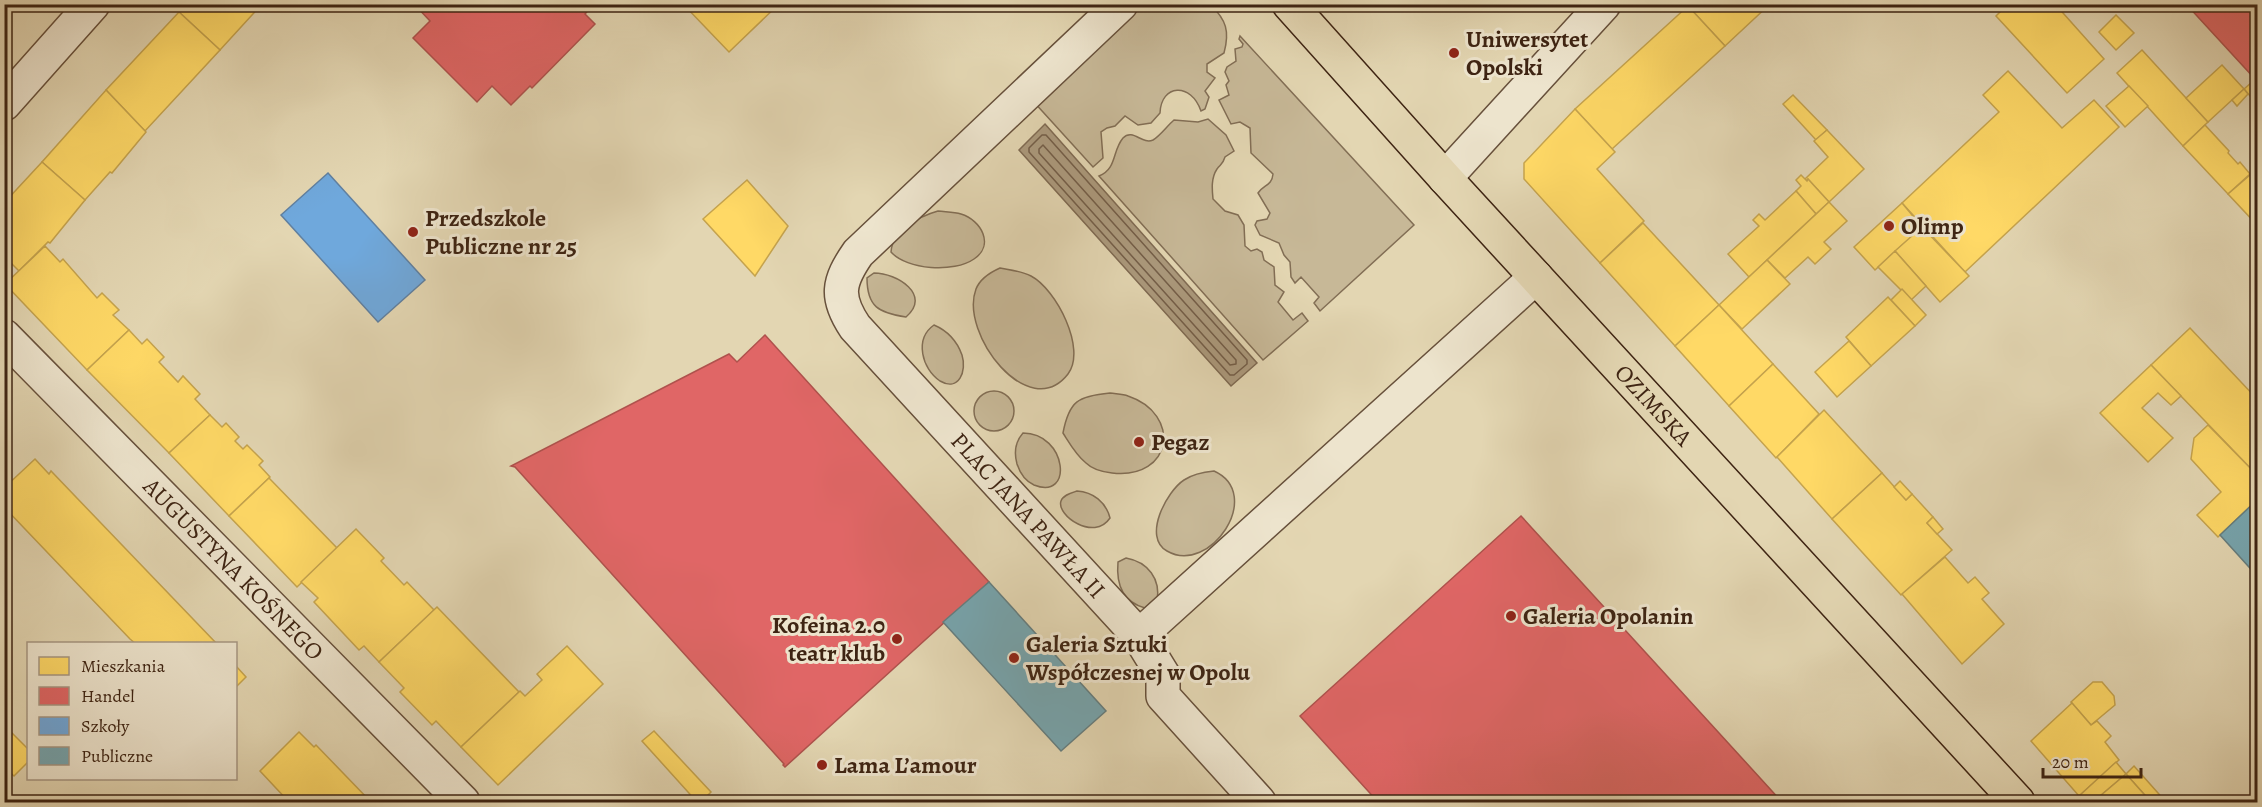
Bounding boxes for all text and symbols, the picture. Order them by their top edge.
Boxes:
place label: Uniwersytet Opolski [1466,23,1588,83]
marker: Uniwersytet Opolski [1447,46,1461,60]
place label: Przedszkole Publiczne nr 25 [425,202,577,262]
place label: Olimp [1901,210,1964,242]
marker: Olimp [1882,219,1896,233]
marker: Przedszkole Publiczne nr 25 [406,225,420,239]
street label: OZIMSKA [1608,357,1700,454]
street label: PLAC JANA PAWŁA II [944,425,1113,605]
place label: Pegaz [1151,426,1209,458]
marker: Pegaz [1132,435,1146,449]
street label: AUGUSTYNA KOŚNEGO [136,470,331,667]
place label: Galeria Opolanin [1523,600,1694,632]
place label: Kofeina 2.0 teatr klub [772,609,885,669]
marker: Galeria Opolanin [1504,609,1518,623]
place label: Galeria Sztuki Współczesnej w Opolu [1025,628,1251,688]
marker: Kofeina 2.0 teatr klub [890,632,904,646]
legend [27,642,237,780]
marker: Galeria Sztuki Współczesnej w Opolu [1007,651,1021,665]
text: Mieszkania [81,654,166,678]
text: Handel [81,684,135,708]
text: Szkoły [81,714,130,738]
scale bar [2043,741,2140,779]
text: Publiczne [81,744,153,768]
place label: Lama L’amour [834,749,977,781]
text: 20 m [2052,750,2089,774]
marker: Lama L’amour [815,758,829,772]

